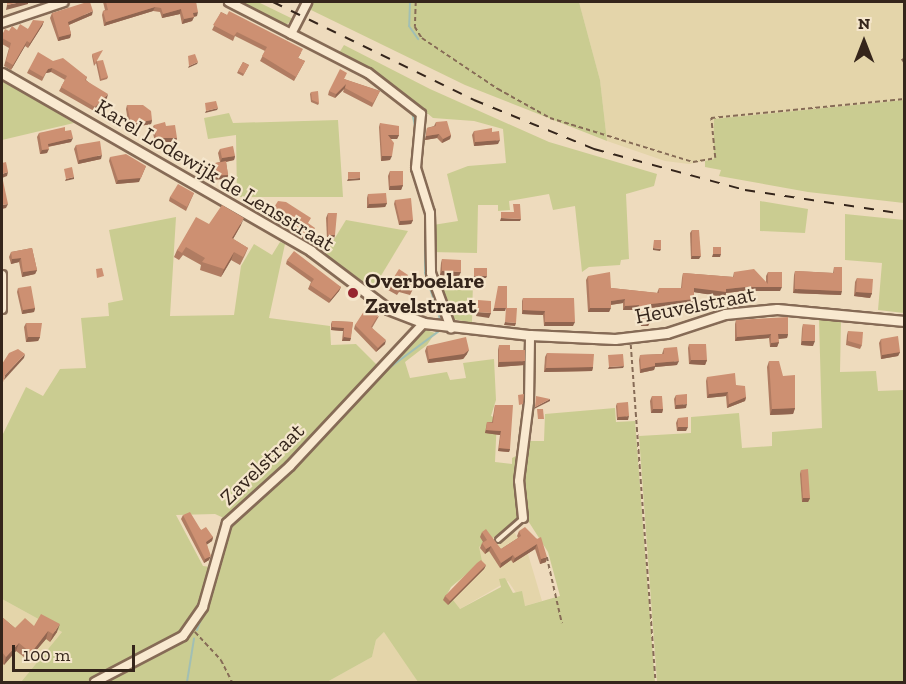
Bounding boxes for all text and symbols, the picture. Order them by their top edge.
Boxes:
north arrow [834,12,894,72]
text: N [858,14,870,33]
street label: Karel Lodewijk de Lensstraat [91,93,339,257]
place label: Overboelare Zavelstraat [365,267,484,318]
street label: Heuvelstraat [633,280,757,330]
marker: Overboelare Zavelstraat [346,286,360,300]
street label: Zavelstraat [215,418,309,510]
scale bar [15,633,138,671]
text: 100 m [23,644,70,666]

